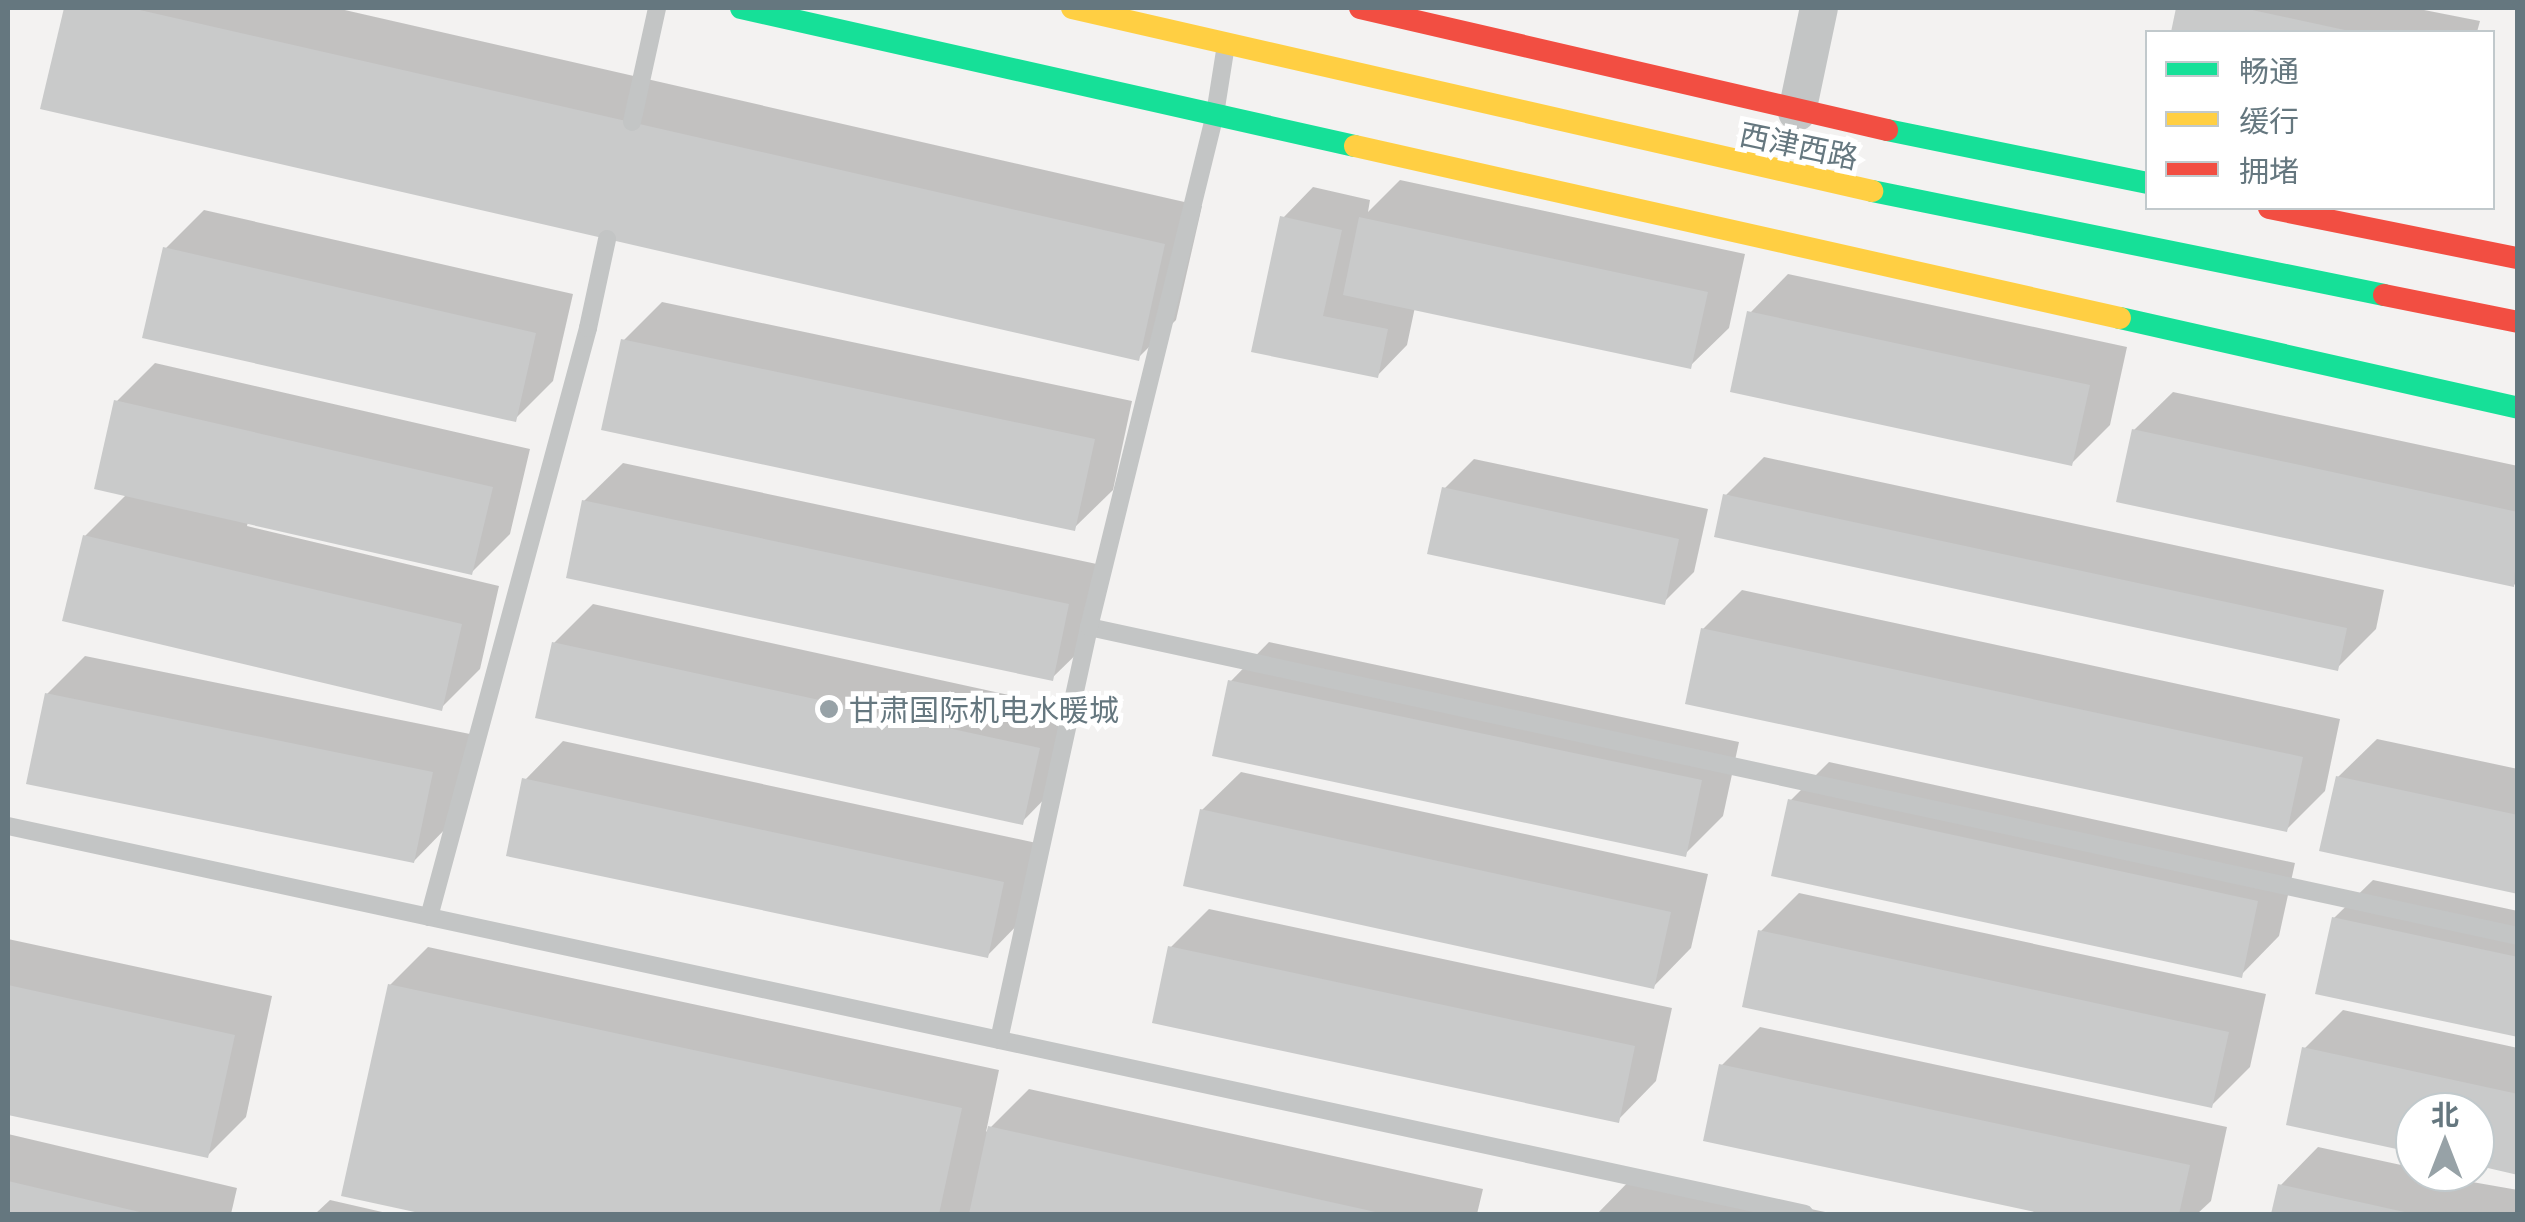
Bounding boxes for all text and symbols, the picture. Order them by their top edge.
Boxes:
legend [2145,30,2495,210]
text: 畅通 [2239,52,2299,88]
text: 缓行 [2239,102,2299,138]
street label: 西津西路 [1737,115,1861,175]
text: 拥堵 [2239,152,2299,188]
place label: 甘肃国际机电水暖城 [849,691,1119,727]
marker: 甘肃国际机电水暖城 [818,698,840,720]
north arrow [2395,1092,2495,1192]
text: 北 [2431,1097,2459,1131]

